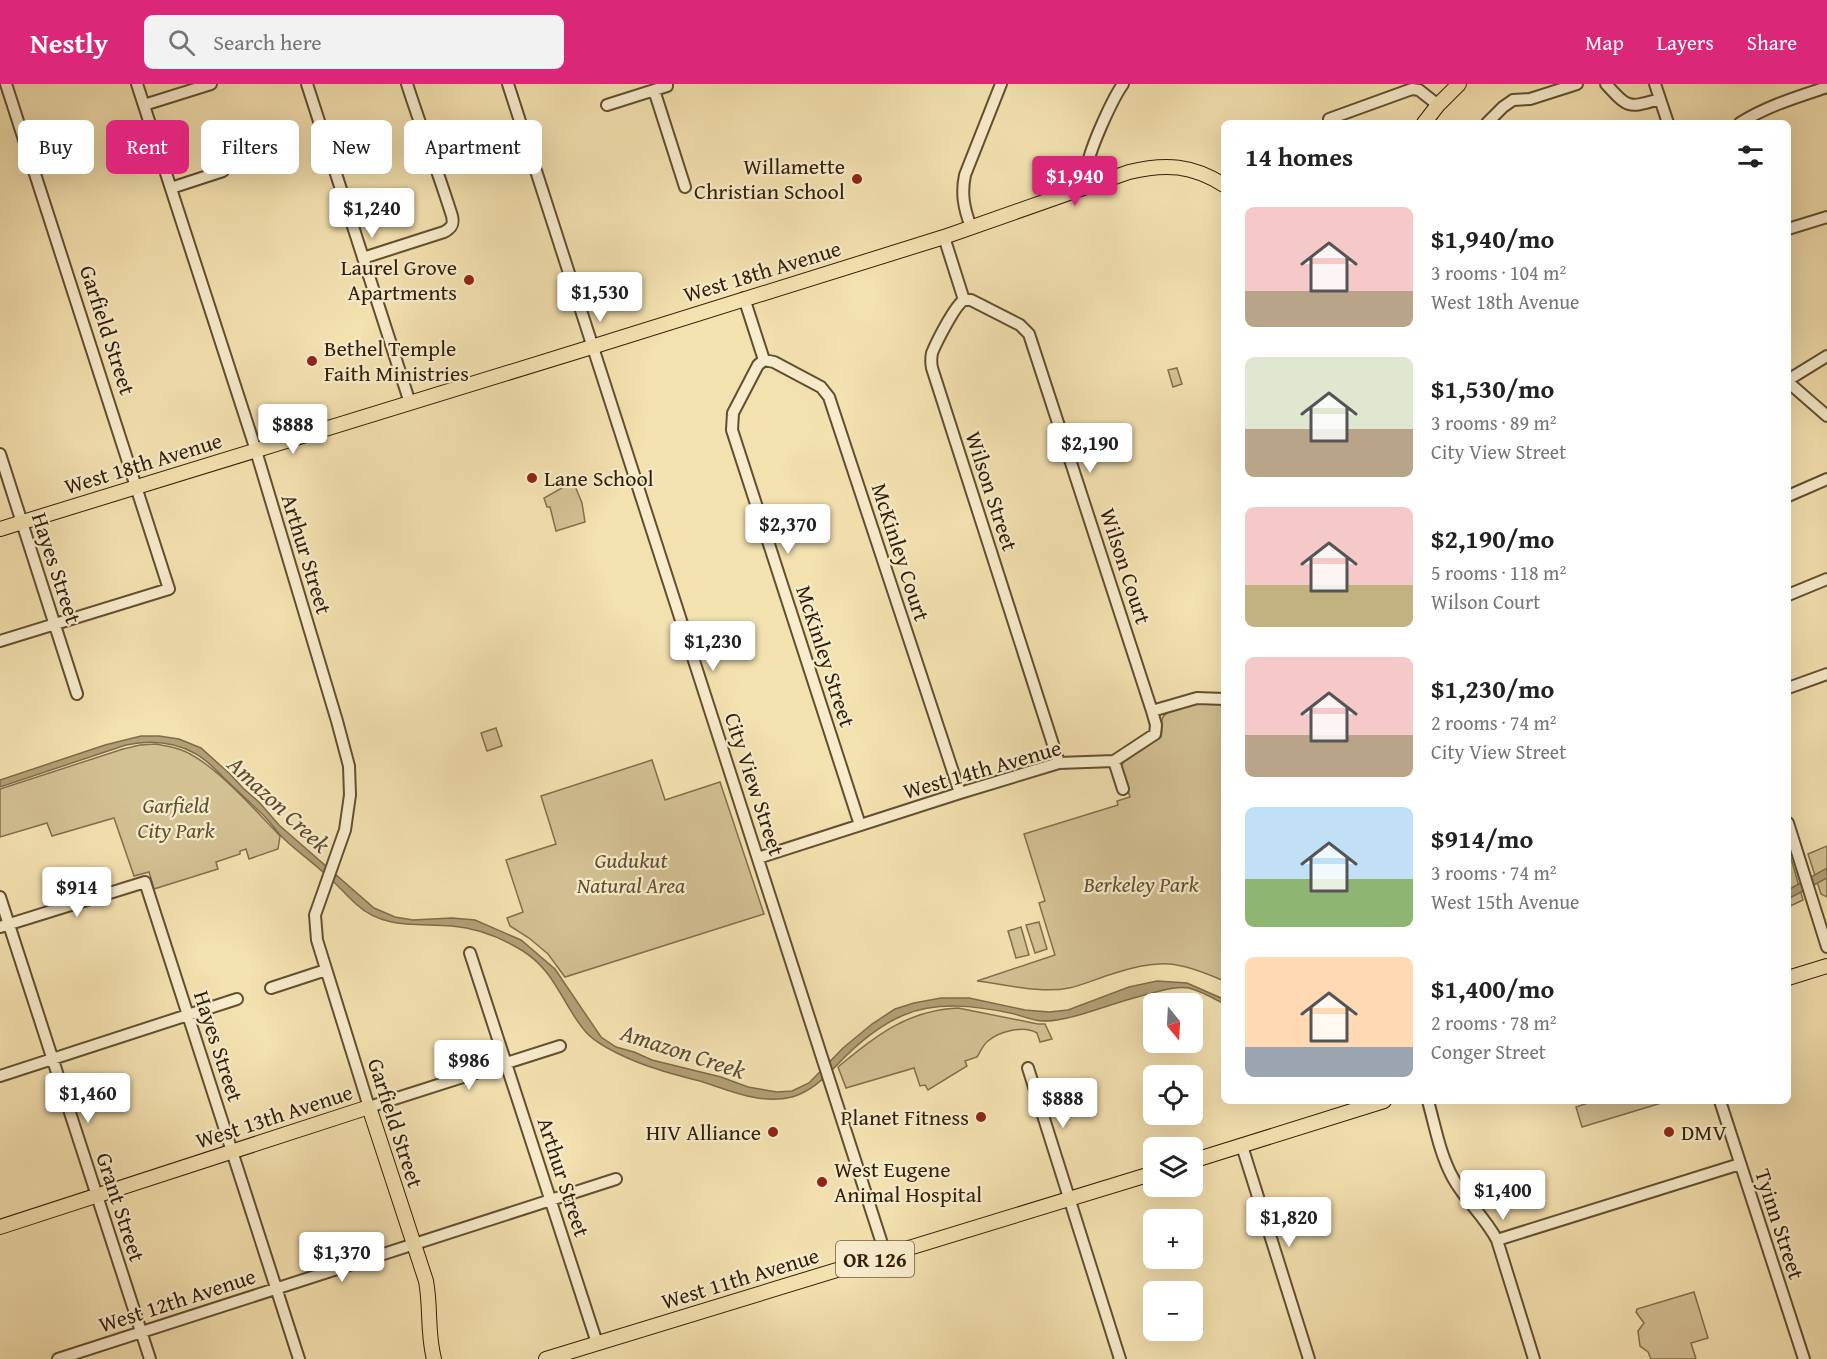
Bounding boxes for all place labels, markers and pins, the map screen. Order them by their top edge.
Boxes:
place label: Willamette Christian School [694,150,845,207]
pin: $1,940 [1026,156,1124,207]
marker: Willamette Christian School [850,172,864,186]
pin: $1,240 [323,188,421,239]
place label: Laurel Grove Apartments [341,251,457,308]
pin: $1,530 [551,272,649,323]
marker: Laurel Grove Apartments [462,273,476,287]
place label: Bethel Temple Faith Ministries [324,332,469,389]
marker: Bethel Temple Faith Ministries [305,354,319,368]
pin: $888 [257,404,329,455]
pin: $2,190 [1041,423,1139,474]
place label: Lane School [544,462,654,494]
marker: Lane School [525,471,539,485]
pin: $2,370 [739,504,837,555]
pin: $1,230 [664,621,762,672]
pin: $914 [41,867,113,918]
pin: $986 [433,1040,505,1091]
pin: $1,460 [39,1073,137,1124]
pin: $888 [1027,1078,1099,1129]
place label: Planet Fitness [840,1101,969,1133]
marker: Planet Fitness [974,1110,988,1124]
place label: HIV Alliance [646,1116,761,1148]
place label: DMV [1681,1116,1727,1148]
marker: HIV Alliance [766,1125,780,1139]
marker: DMV [1662,1125,1676,1139]
place label: West Eugene Animal Hospital [834,1153,982,1210]
pin: $1,400 [1454,1170,1552,1221]
marker: West Eugene Animal Hospital [815,1175,829,1189]
pin: $1,820 [1240,1197,1338,1248]
pin: $1,370 [293,1232,391,1283]

